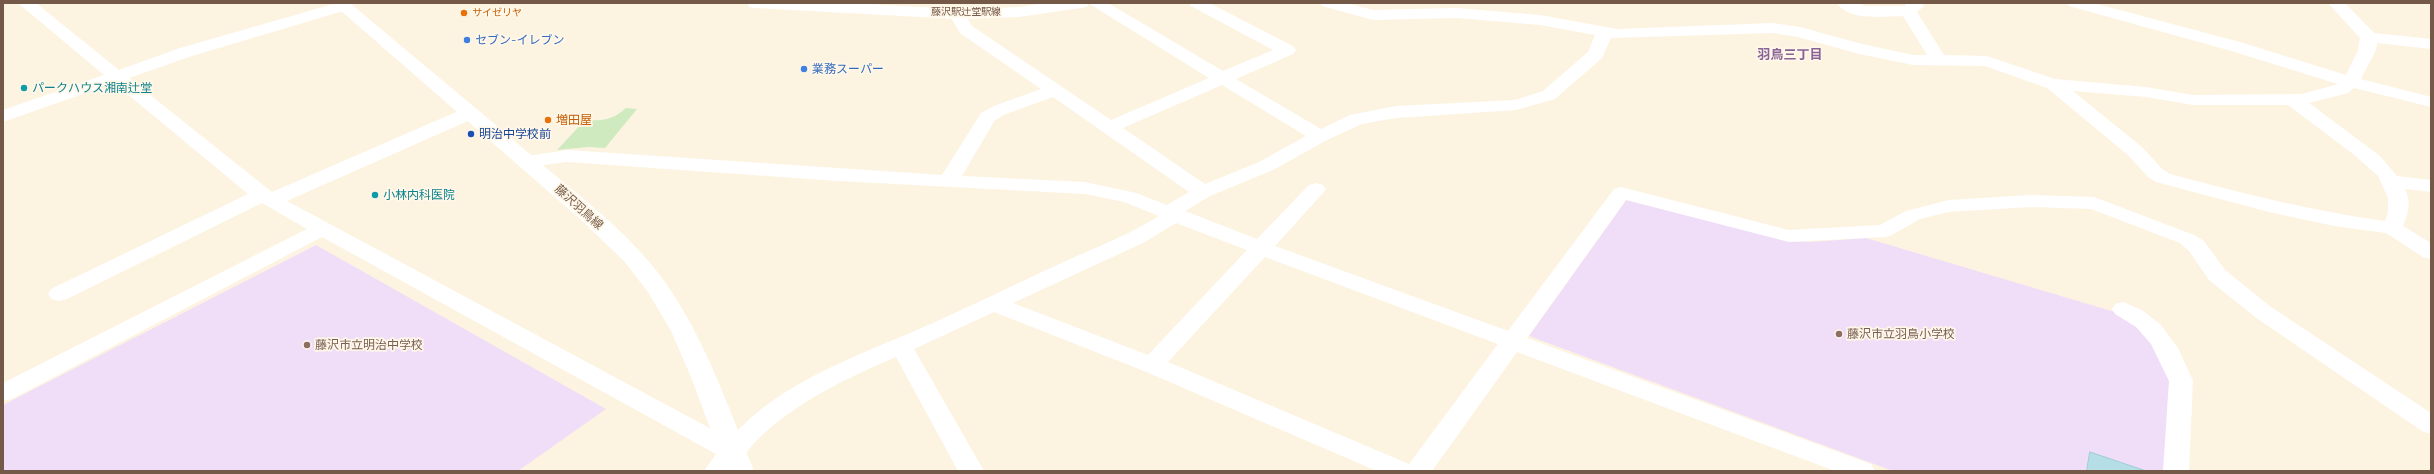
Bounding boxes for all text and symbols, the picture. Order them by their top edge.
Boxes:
street label: 藤沢駅辻堂駅線 [931,6,1001,18]
place label: サイゼリヤ [472,7,522,19]
marker: サイゼリヤ [459,8,469,18]
place label: セブン-イレブン [475,33,564,47]
marker: セブン-イレブン [462,35,472,45]
district label: 羽鳥三丁目 [1758,47,1822,63]
place label: 業務スーパー [812,62,884,76]
marker: 業務スーパー [799,64,809,74]
place label: パークハウス湘南辻堂 [32,81,152,95]
marker: パークハウス湘南辻堂 [19,83,29,93]
place label: 増田屋 [556,113,592,127]
marker: 増田屋 [543,115,553,125]
place label: 明治中学校前 [479,127,551,141]
marker: 明治中学校前 [466,129,476,139]
street label: 藤沢羽鳥線 [552,182,606,232]
place label: 小林内科医院 [383,188,455,202]
marker: 小林内科医院 [370,190,380,200]
place label: 藤沢市立羽鳥小学校 [1847,327,1955,341]
marker: 藤沢市立羽鳥小学校 [1834,329,1844,339]
place label: 藤沢市立明治中学校 [315,338,423,352]
marker: 藤沢市立明治中学校 [302,340,312,350]

